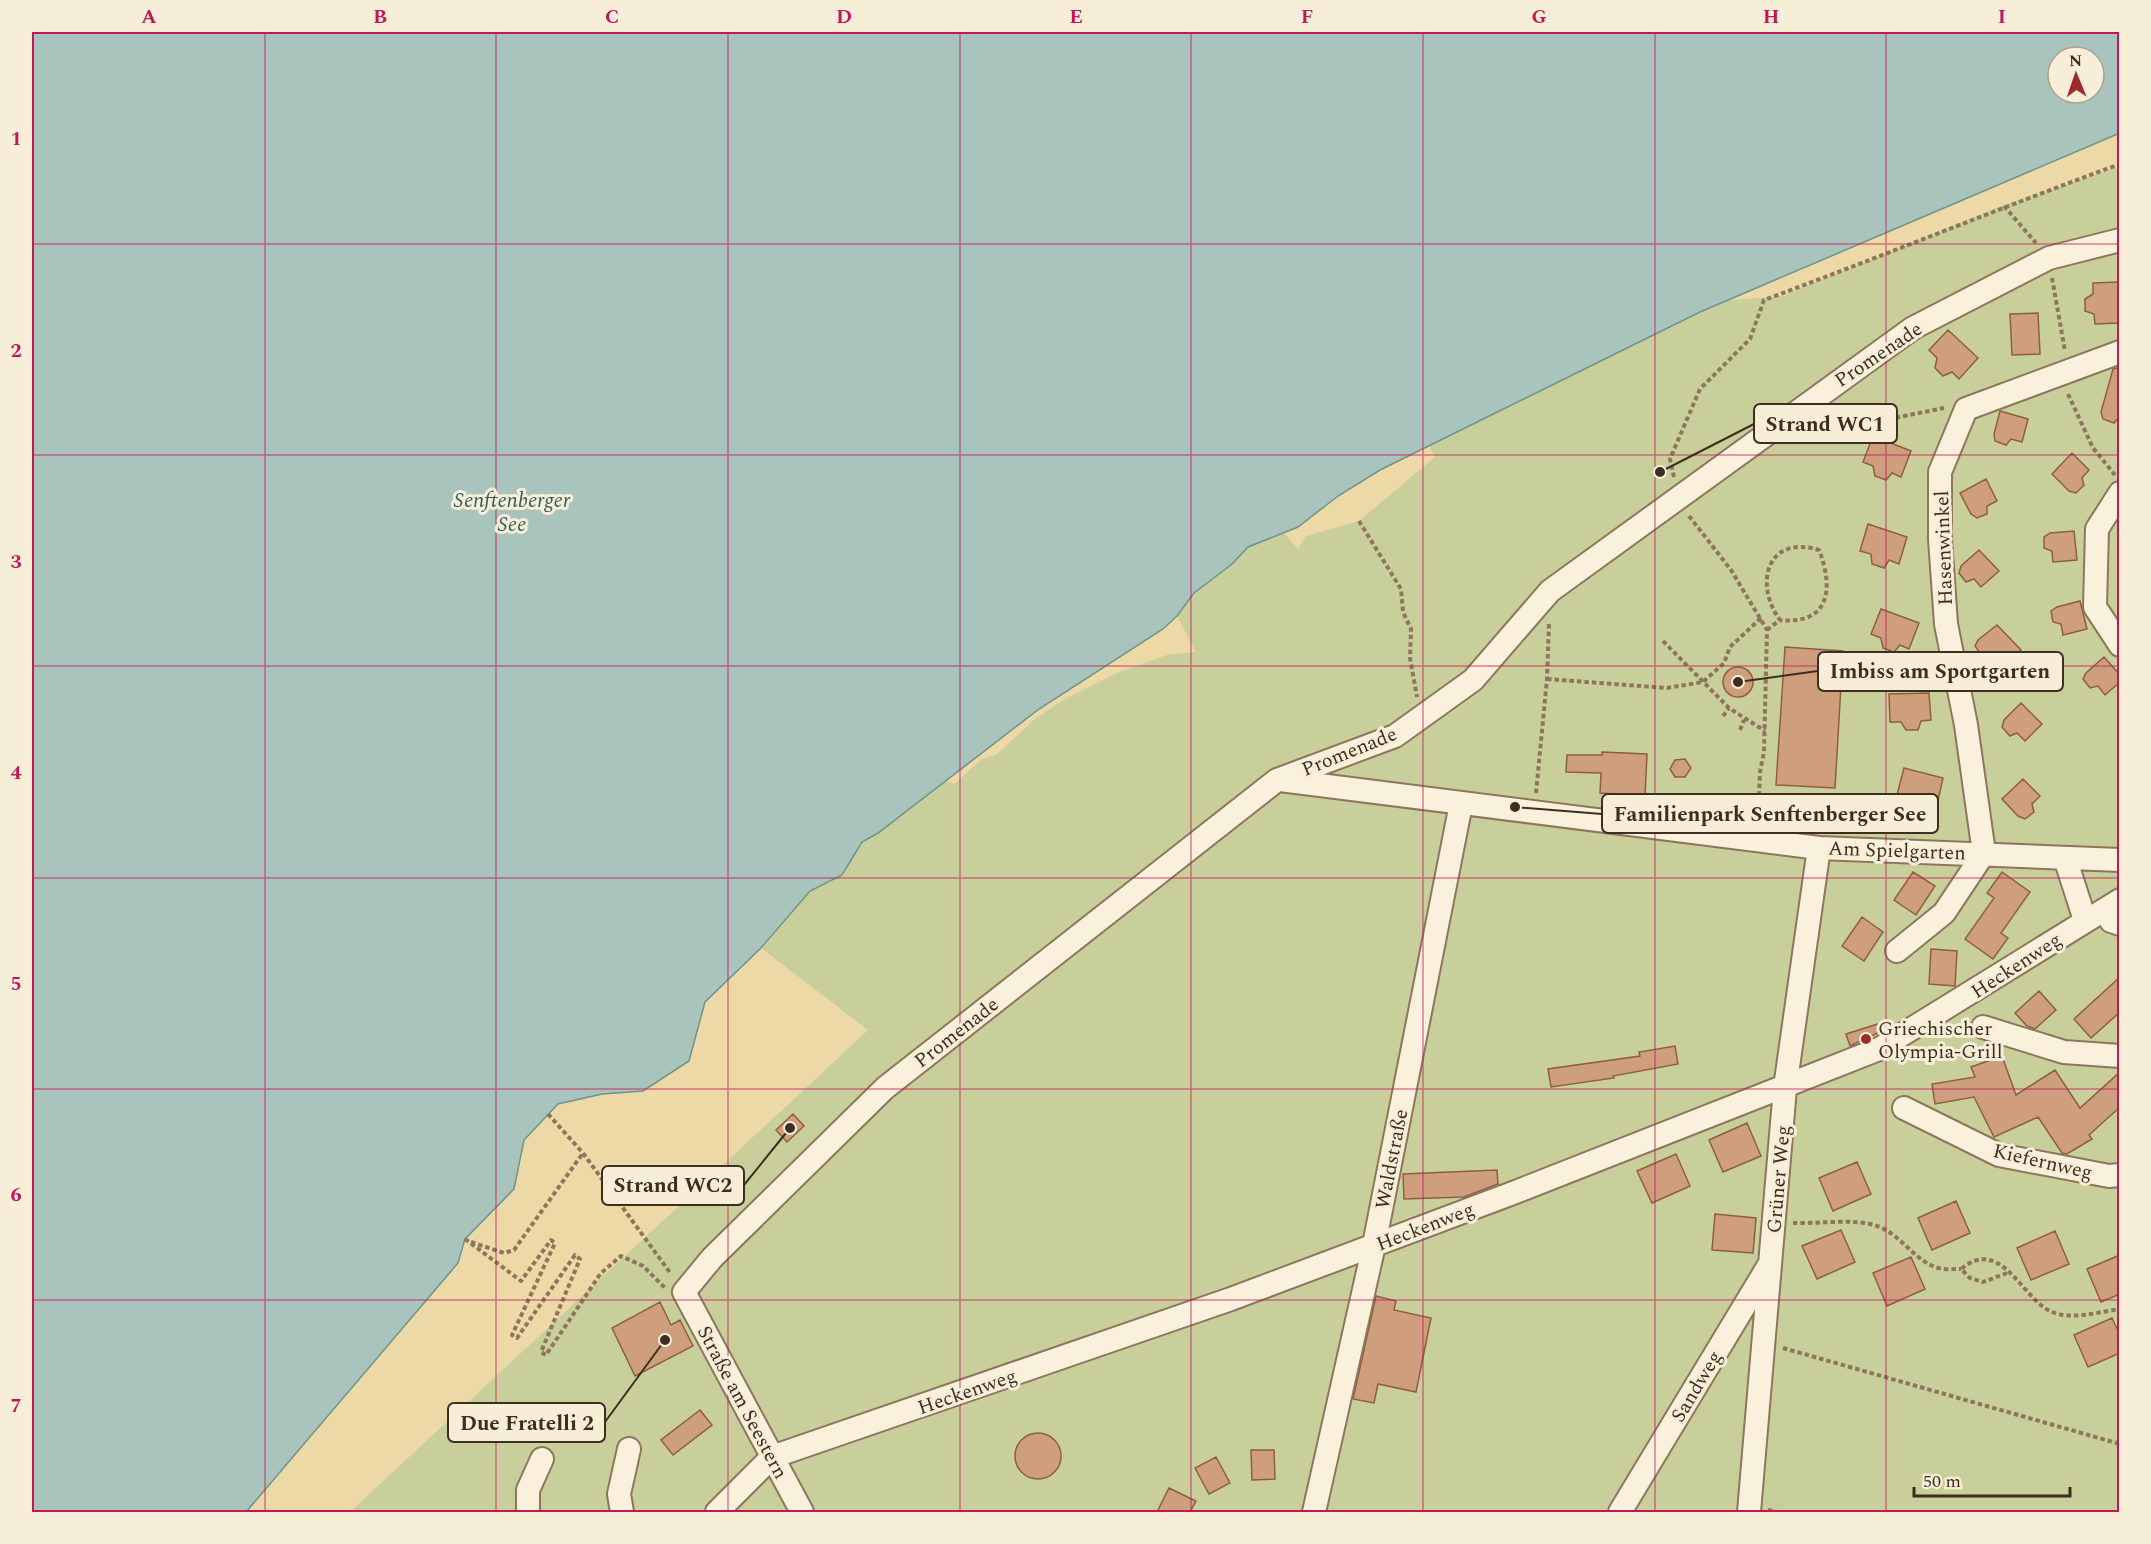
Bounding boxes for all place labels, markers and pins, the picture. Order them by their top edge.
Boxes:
callout: Strand WC1 [1754,404,1897,443]
callout: Imbiss am Sportgarten [1818,652,2063,691]
callout: Familienpark Senftenberger See [1602,794,1938,833]
place label: Griechischer Olympia-Grill [1878,1014,2003,1067]
marker: Griechischer Olympia-Grill [1859,1032,1873,1046]
callout: Strand WC2 [602,1166,744,1205]
callout: Due Fratelli 2 [448,1403,605,1442]

